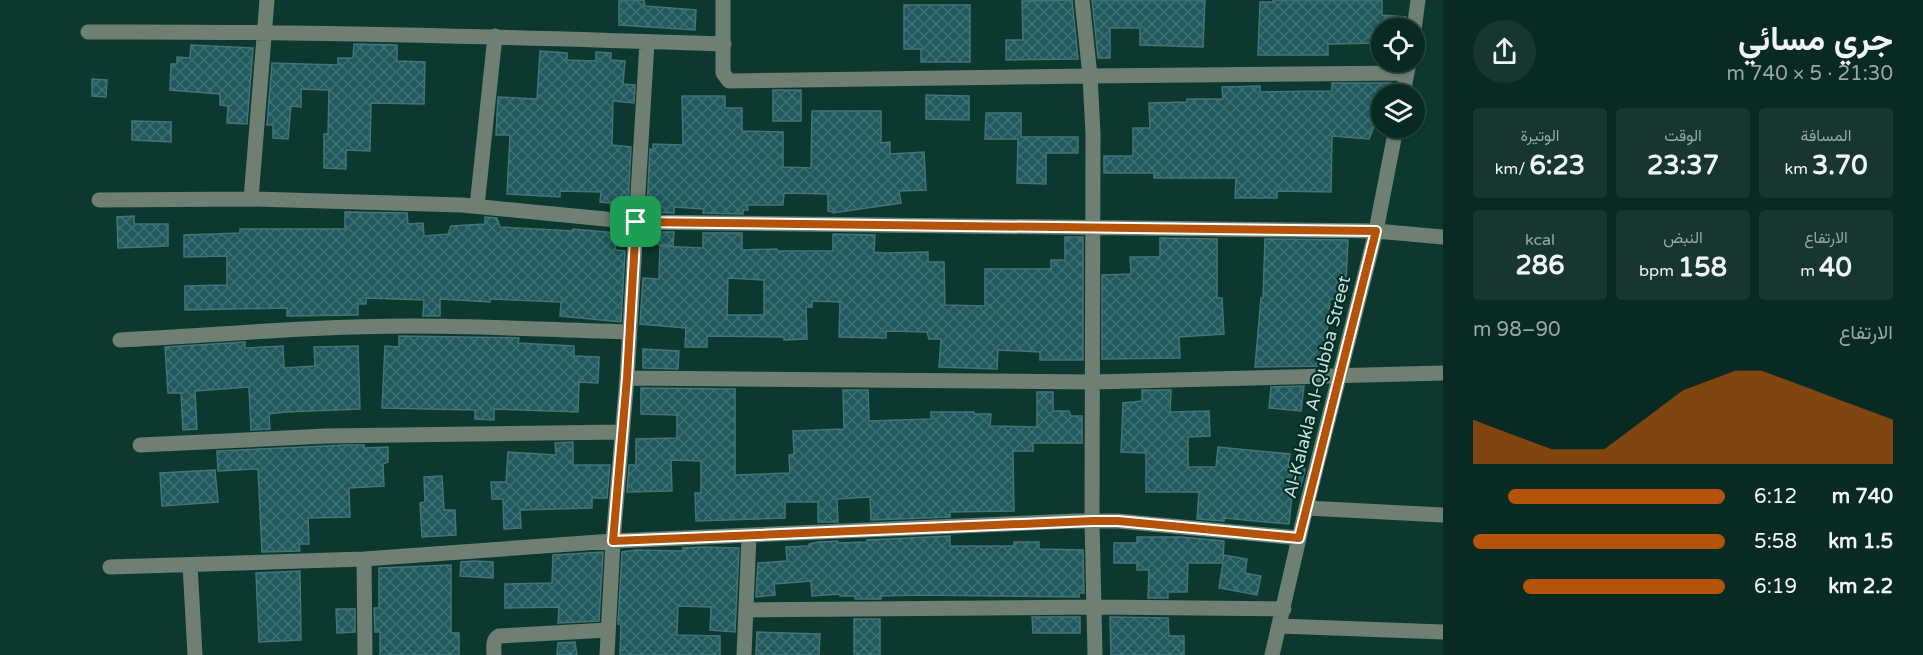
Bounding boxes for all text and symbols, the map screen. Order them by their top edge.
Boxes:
map controls [1371,18,1425,138]
button: locate [1371,18,1425,72]
button: share [1473,20,1536,83]
text: جري مسائي [1738,20,1893,59]
text: 21:30 · 5 × 740 m [1726,62,1893,86]
button: layers [1371,84,1425,138]
text: الوتيرة [1520,126,1560,146]
text: الوقت [1664,126,1702,146]
text: المسافة [1801,126,1851,146]
text: 6:23 [1529,150,1585,181]
text: 23:37 [1647,150,1719,181]
text: 3.70 [1812,150,1868,181]
text: /km [1495,159,1529,179]
text: km [1784,159,1812,179]
pin [610,196,661,247]
icon: arrive [619,205,652,238]
text: النبض [1663,228,1703,248]
text: الارتفاع [1804,228,1848,248]
text: kcal [1525,230,1555,250]
text: 286 [1516,250,1564,281]
text: 158 [1678,252,1727,283]
text: 40 [1819,252,1852,283]
text: bpm [1639,261,1678,281]
text: m [1800,261,1819,281]
street label: Al-Kalakla Al-Qubba Street [1279,273,1355,500]
text: 90–98 m [1473,318,1561,342]
text: الارتفاع [1839,321,1893,345]
text: 6:12 [1754,485,1797,509]
text: 740 m [1832,485,1893,509]
text: 5:58 [1754,530,1797,554]
text: 1.5 km [1828,530,1893,554]
text: 6:19 [1754,575,1797,599]
text: 2.2 km [1828,575,1893,599]

